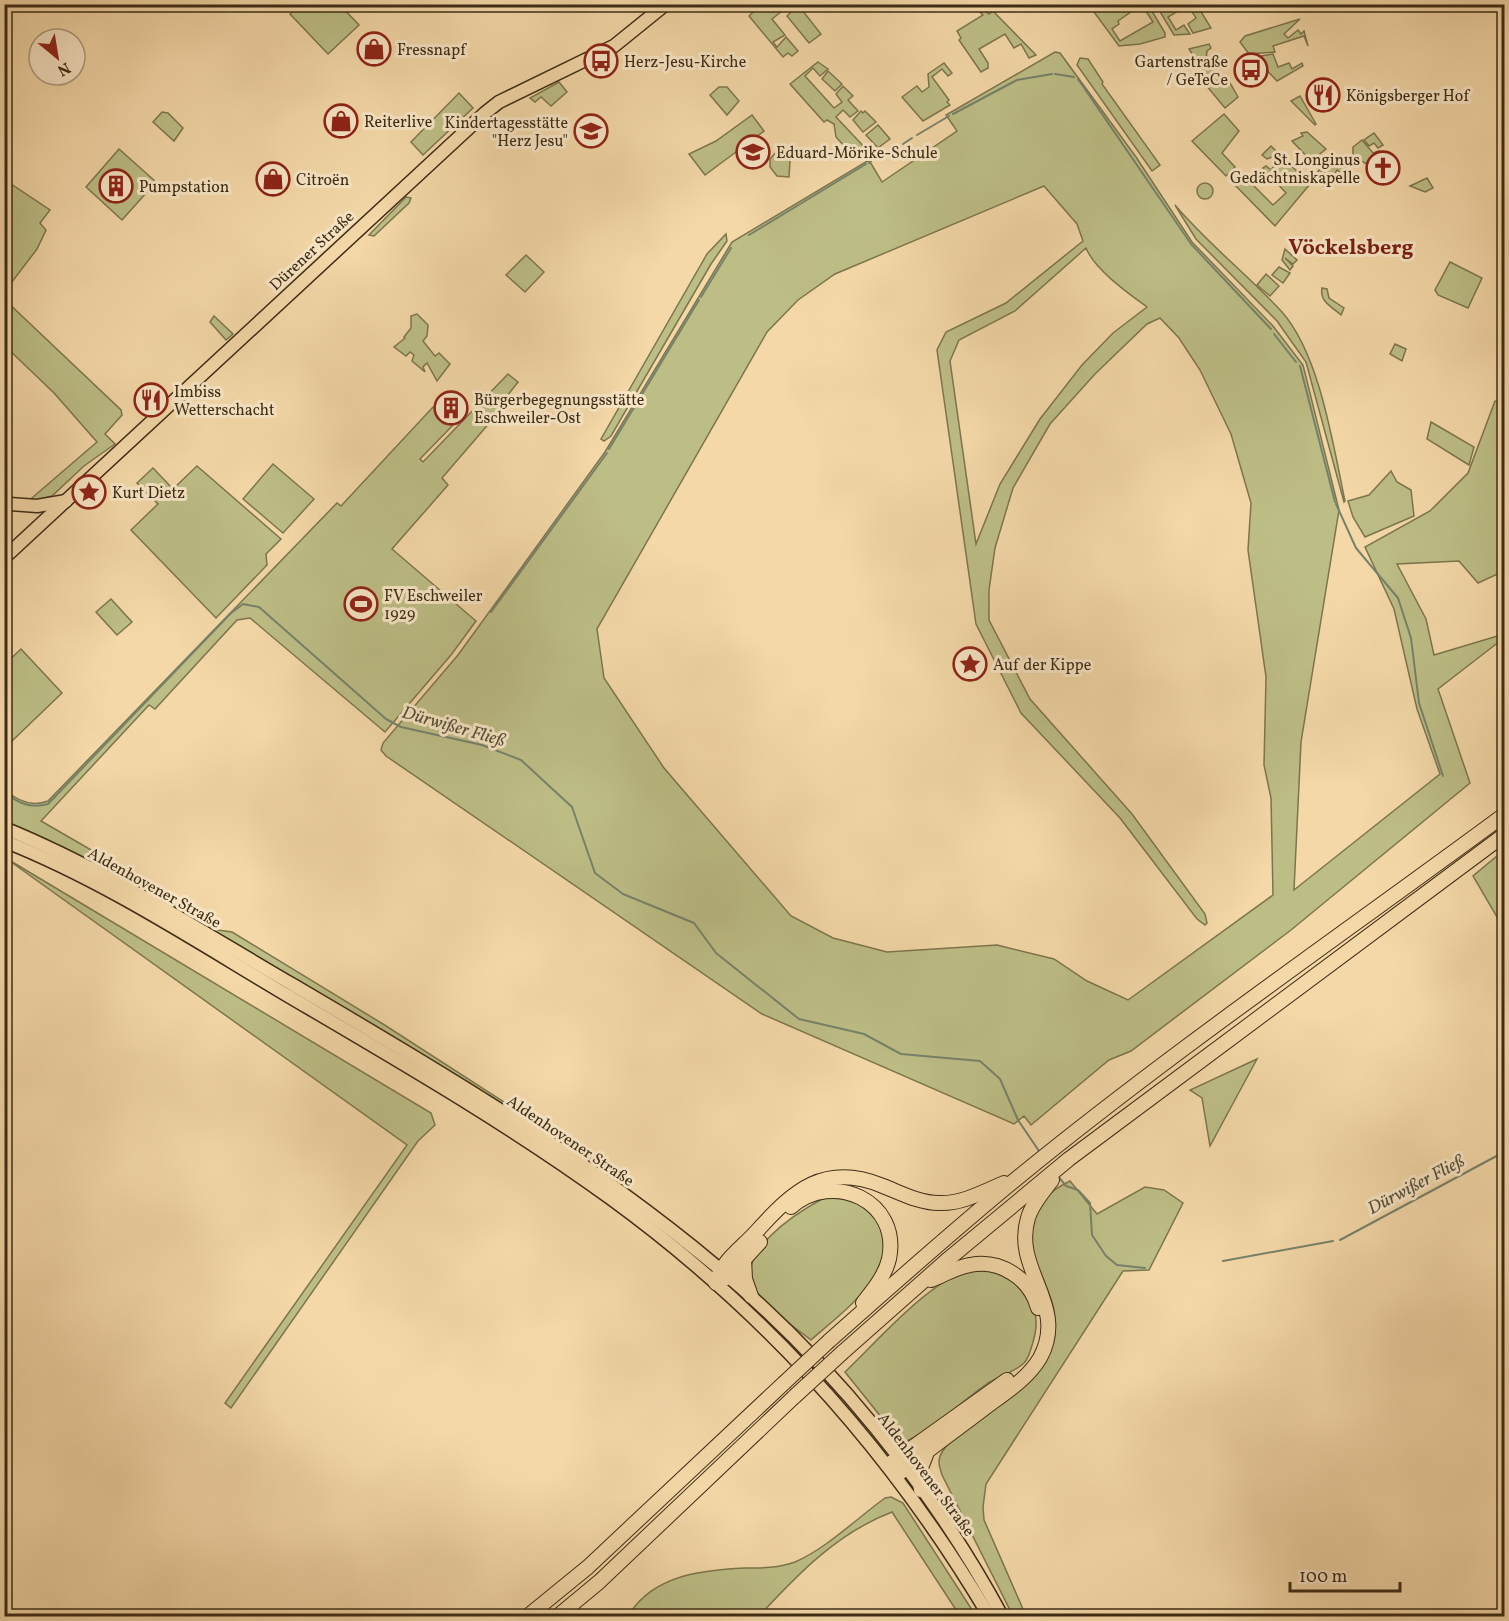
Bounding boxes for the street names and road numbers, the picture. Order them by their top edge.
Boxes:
street label: Dürener Straße [265,206,359,296]
street label: Aldenhovener Straße [83,843,225,935]
street label: Aldenhovener Straße [502,1091,638,1193]
street label: Aldenhovener Straße [872,1409,979,1541]

